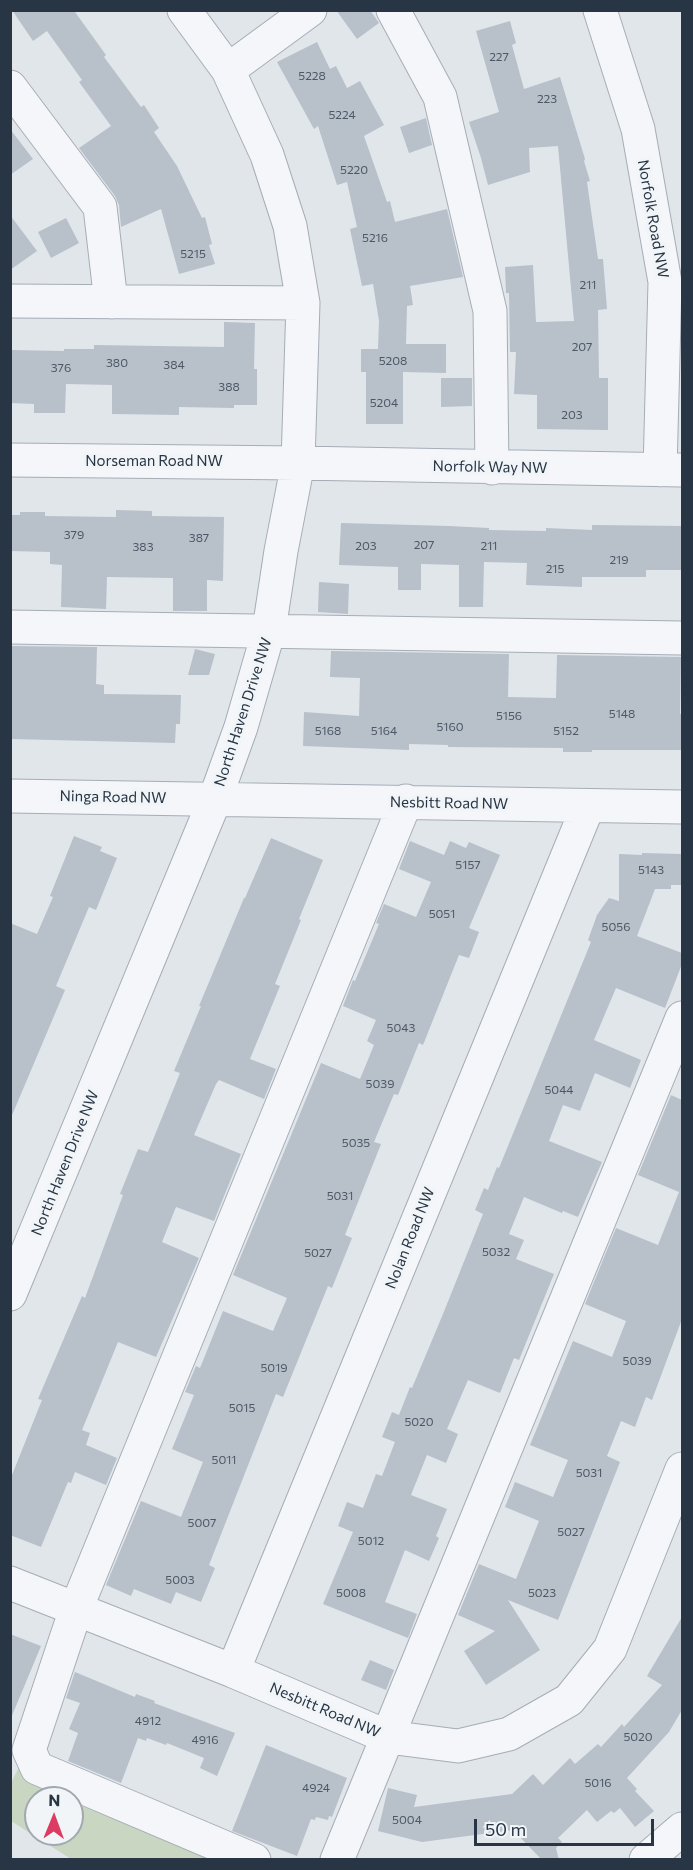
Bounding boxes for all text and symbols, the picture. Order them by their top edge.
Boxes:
house number: 227 [489,50,509,64]
house number: 5228 [298,69,326,83]
house number: 223 [537,92,557,106]
house number: 5224 [328,108,356,122]
street label: Norfolk Road NW [634,158,672,280]
house number: 5220 [340,163,368,177]
house number: 5216 [362,231,388,245]
house number: 5215 [180,247,206,261]
house number: 211 [580,278,596,292]
house number: 207 [572,340,592,354]
house number: 5208 [379,354,407,368]
house number: 380 [106,356,128,370]
house number: 384 [163,358,185,372]
house number: 376 [51,361,71,375]
house number: 388 [218,380,240,394]
house number: 5204 [370,396,398,410]
house number: 203 [561,408,583,422]
street label: Norseman Road NW [85,452,223,470]
street label: Norfolk Way NW [432,457,548,477]
house number: 379 [64,528,84,542]
house number: 387 [189,531,209,545]
house number: 207 [414,538,434,552]
house number: 203 [355,539,377,553]
house number: 211 [481,539,497,553]
house number: 383 [133,540,153,554]
house number: 219 [609,553,629,567]
house number: 215 [546,562,564,576]
street label: North Haven Drive NW [210,635,276,789]
house number: 5148 [609,707,635,721]
house number: 5156 [496,709,522,723]
house number: 5160 [436,720,464,734]
house number: 5168 [315,724,341,738]
house number: 5164 [371,724,397,738]
house number: 5152 [553,724,579,738]
street label: Ninga Road NW [59,787,167,807]
street label: Nesbitt Road NW [390,793,508,813]
house number: 5157 [455,858,481,872]
house number: 5143 [638,863,664,877]
house number: 5051 [429,907,455,921]
house number: 5056 [602,920,630,934]
house number: 5043 [387,1021,415,1035]
house number: 5039 [366,1077,394,1091]
house number: 5044 [544,1083,574,1097]
street label: North Haven Drive NW [28,1088,102,1238]
house number: 5035 [342,1136,370,1150]
street label: Nolan Road NW [381,1185,439,1291]
house number: 5031 [327,1189,353,1203]
house number: 5032 [482,1245,510,1259]
house number: 5027 [304,1246,332,1260]
house number: 5039 [623,1354,651,1368]
house number: 5019 [260,1361,288,1375]
house number: 5015 [229,1401,255,1415]
house number: 5020 [404,1415,434,1429]
house number: 5011 [212,1453,236,1467]
house number: 5031 [576,1466,602,1480]
house number: 5007 [188,1516,216,1530]
house number: 5027 [557,1525,585,1539]
house number: 5012 [358,1534,384,1548]
house number: 5003 [165,1573,195,1587]
house number: 5008 [336,1586,366,1600]
house number: 5023 [528,1586,556,1600]
street label: Nesbitt Road NW [267,1679,383,1741]
house number: 4912 [135,1714,161,1728]
house number: 5020 [623,1730,653,1744]
house number: 4916 [192,1733,218,1747]
house number: 5016 [584,1776,612,1790]
house number: 4924 [302,1781,330,1795]
north arrow [24,1786,84,1846]
text: N [48,1790,60,1809]
scale bar [477,1807,657,1845]
house number: 5004 [392,1813,422,1827]
text: 50 m [485,1818,526,1840]

